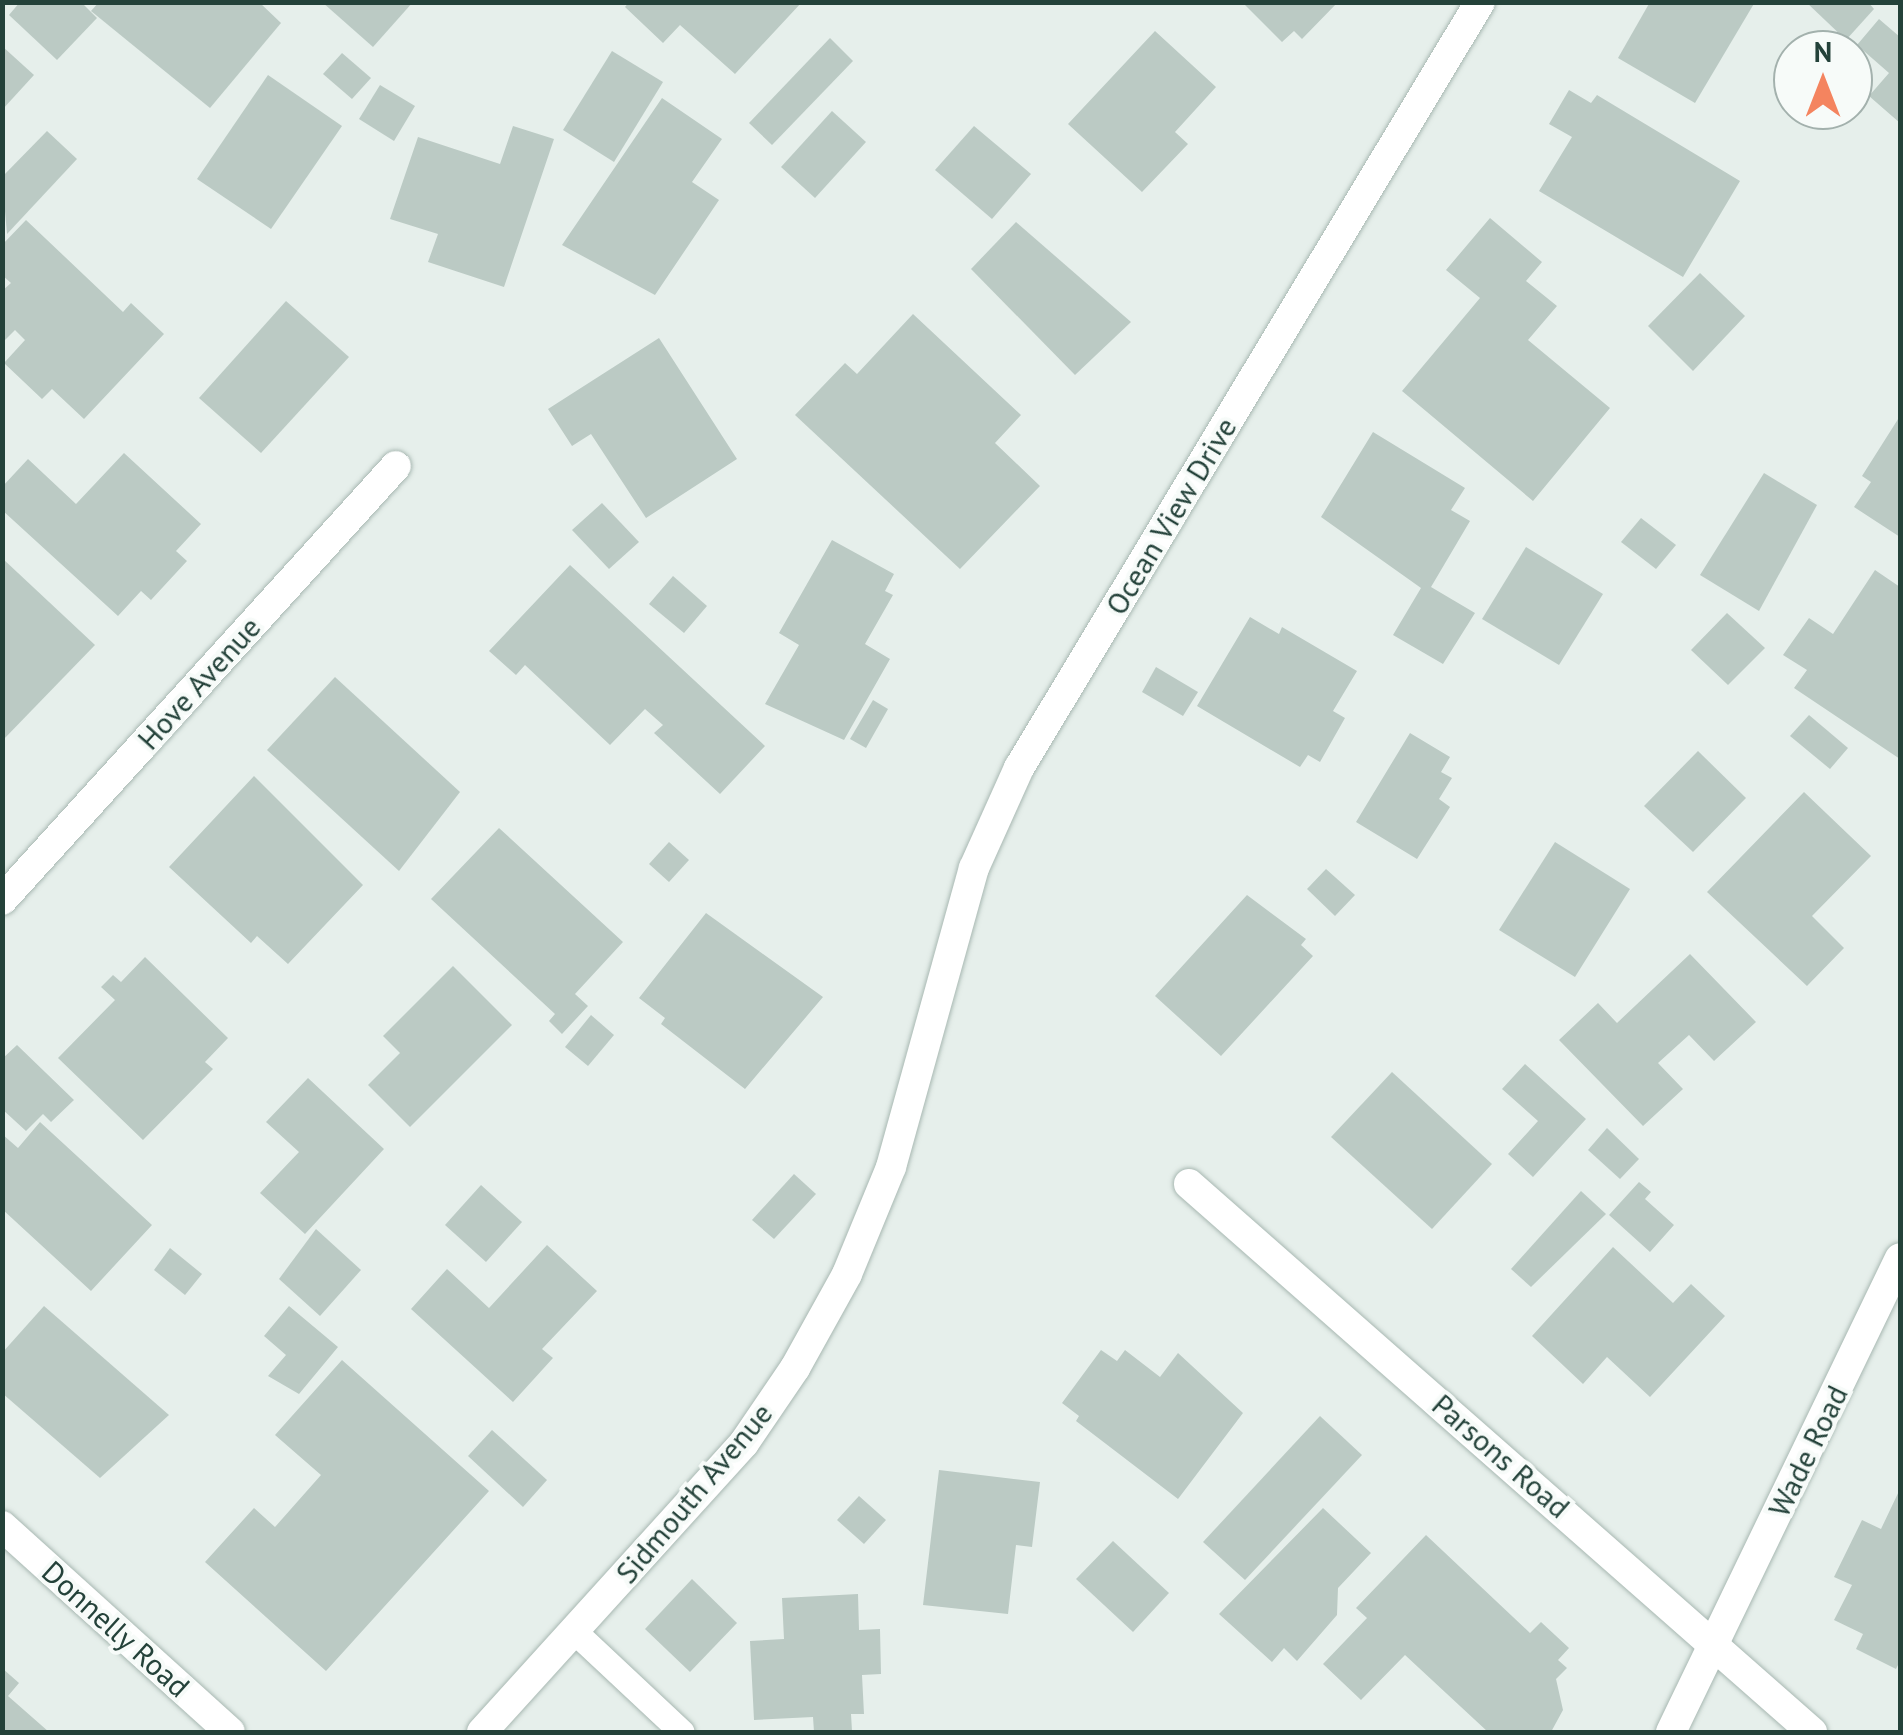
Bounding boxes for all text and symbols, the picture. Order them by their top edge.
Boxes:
north arrow [1773,30,1873,130]
text: N [1814,33,1832,70]
street label: Ocean View Drive [1098,410,1244,622]
street label: Hove Avenue [130,609,268,757]
street label: Wade Road [1761,1380,1855,1522]
street label: Parsons Road [1425,1387,1577,1525]
street label: Sidmouth Avenue [608,1395,780,1591]
street label: Donnelly Road [35,1553,197,1705]

